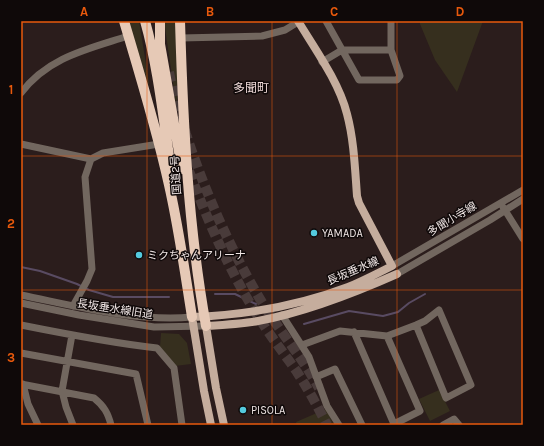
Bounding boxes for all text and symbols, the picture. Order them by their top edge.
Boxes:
text: A [80,4,88,19]
text: B [206,4,214,19]
text: C [330,4,338,19]
text: D [456,4,465,19]
district label: 多聞町 [233,81,269,95]
text: 1 [9,82,13,97]
street label: 国道2号 [168,155,184,195]
street label: 多聞小寺線 [425,199,479,239]
text: 2 [7,216,15,231]
place label: YAMADA [322,227,363,240]
marker: YAMADA [309,228,319,238]
place label: ミクちゃんアリーナ [147,249,246,262]
marker: ミクちゃんアリーナ [134,250,144,260]
street label: 長坂垂水線 [325,254,381,288]
street label: 長坂垂水線旧道 [76,297,154,321]
text: 3 [7,350,15,365]
place label: PISOLA [251,404,286,417]
marker: PISOLA [238,405,248,415]

